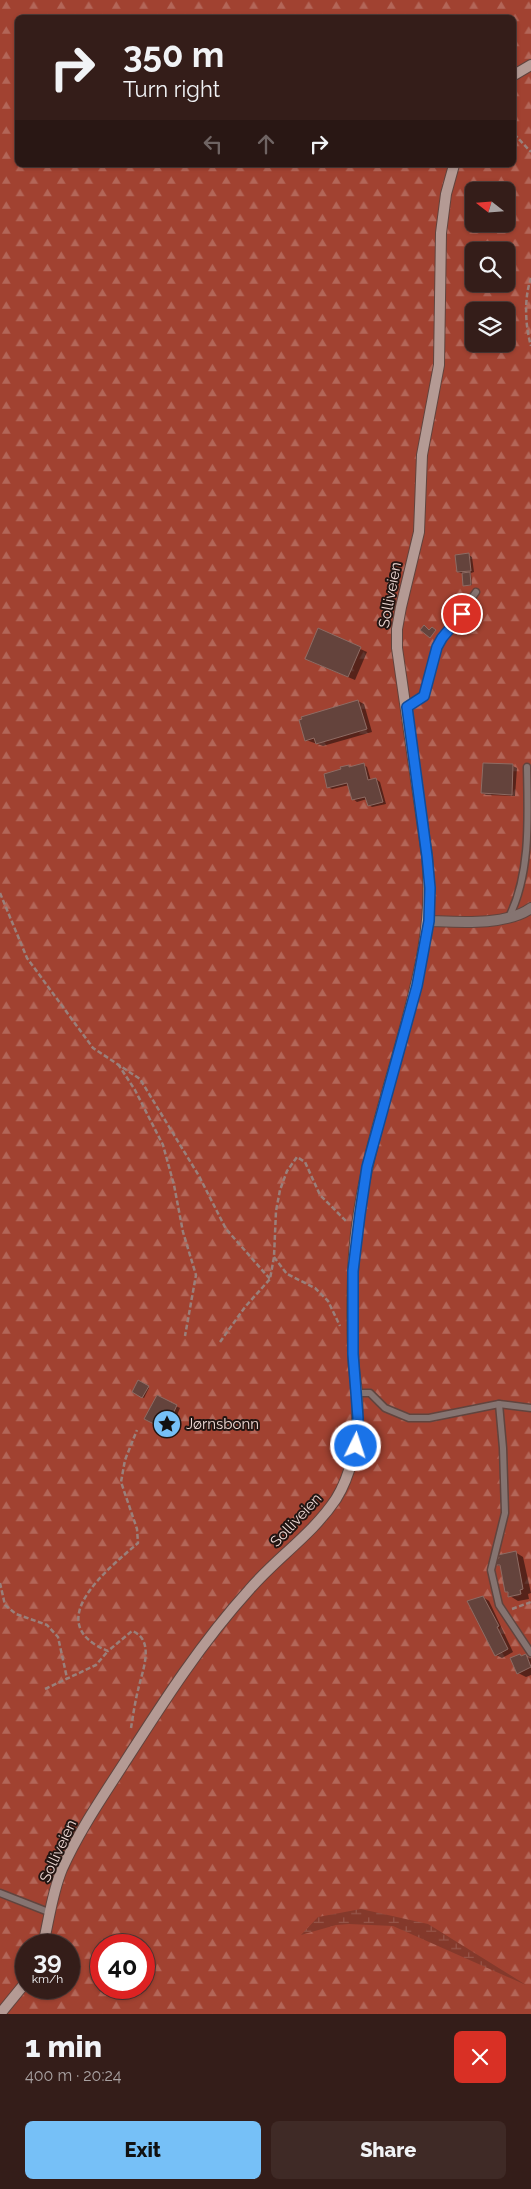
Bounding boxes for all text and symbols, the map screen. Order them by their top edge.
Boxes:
text: 350 m [123,34,224,75]
icon: right [40,35,105,100]
text: Turn right [123,76,220,102]
icon: left [199,130,227,158]
icon: ahead [252,130,280,158]
icon: right [305,130,333,158]
north arrow [465,182,515,232]
map controls [465,182,515,352]
button: search [465,242,515,292]
button: layers [465,302,515,352]
street label: Solliveien [375,560,405,630]
pin [441,593,483,635]
icon: arrive [448,600,476,628]
place icon: Jørnsbonn [152,1409,182,1439]
place label: Jørnsbonn [186,1415,259,1433]
position arrow [329,1419,381,1471]
street label: Solliveien [267,1489,325,1551]
street label: Solliveien [36,1817,80,1885]
speed limit sign: 40 [90,1934,155,1999]
text: 39 [33,1945,62,1975]
text: km/h [32,1972,63,1986]
text: 1 min [25,2029,102,2064]
button: close [454,2031,506,2083]
text: 400 m · 20:24 [25,2066,122,2085]
button: Exit [25,2121,261,2179]
button: Share [271,2121,506,2179]

